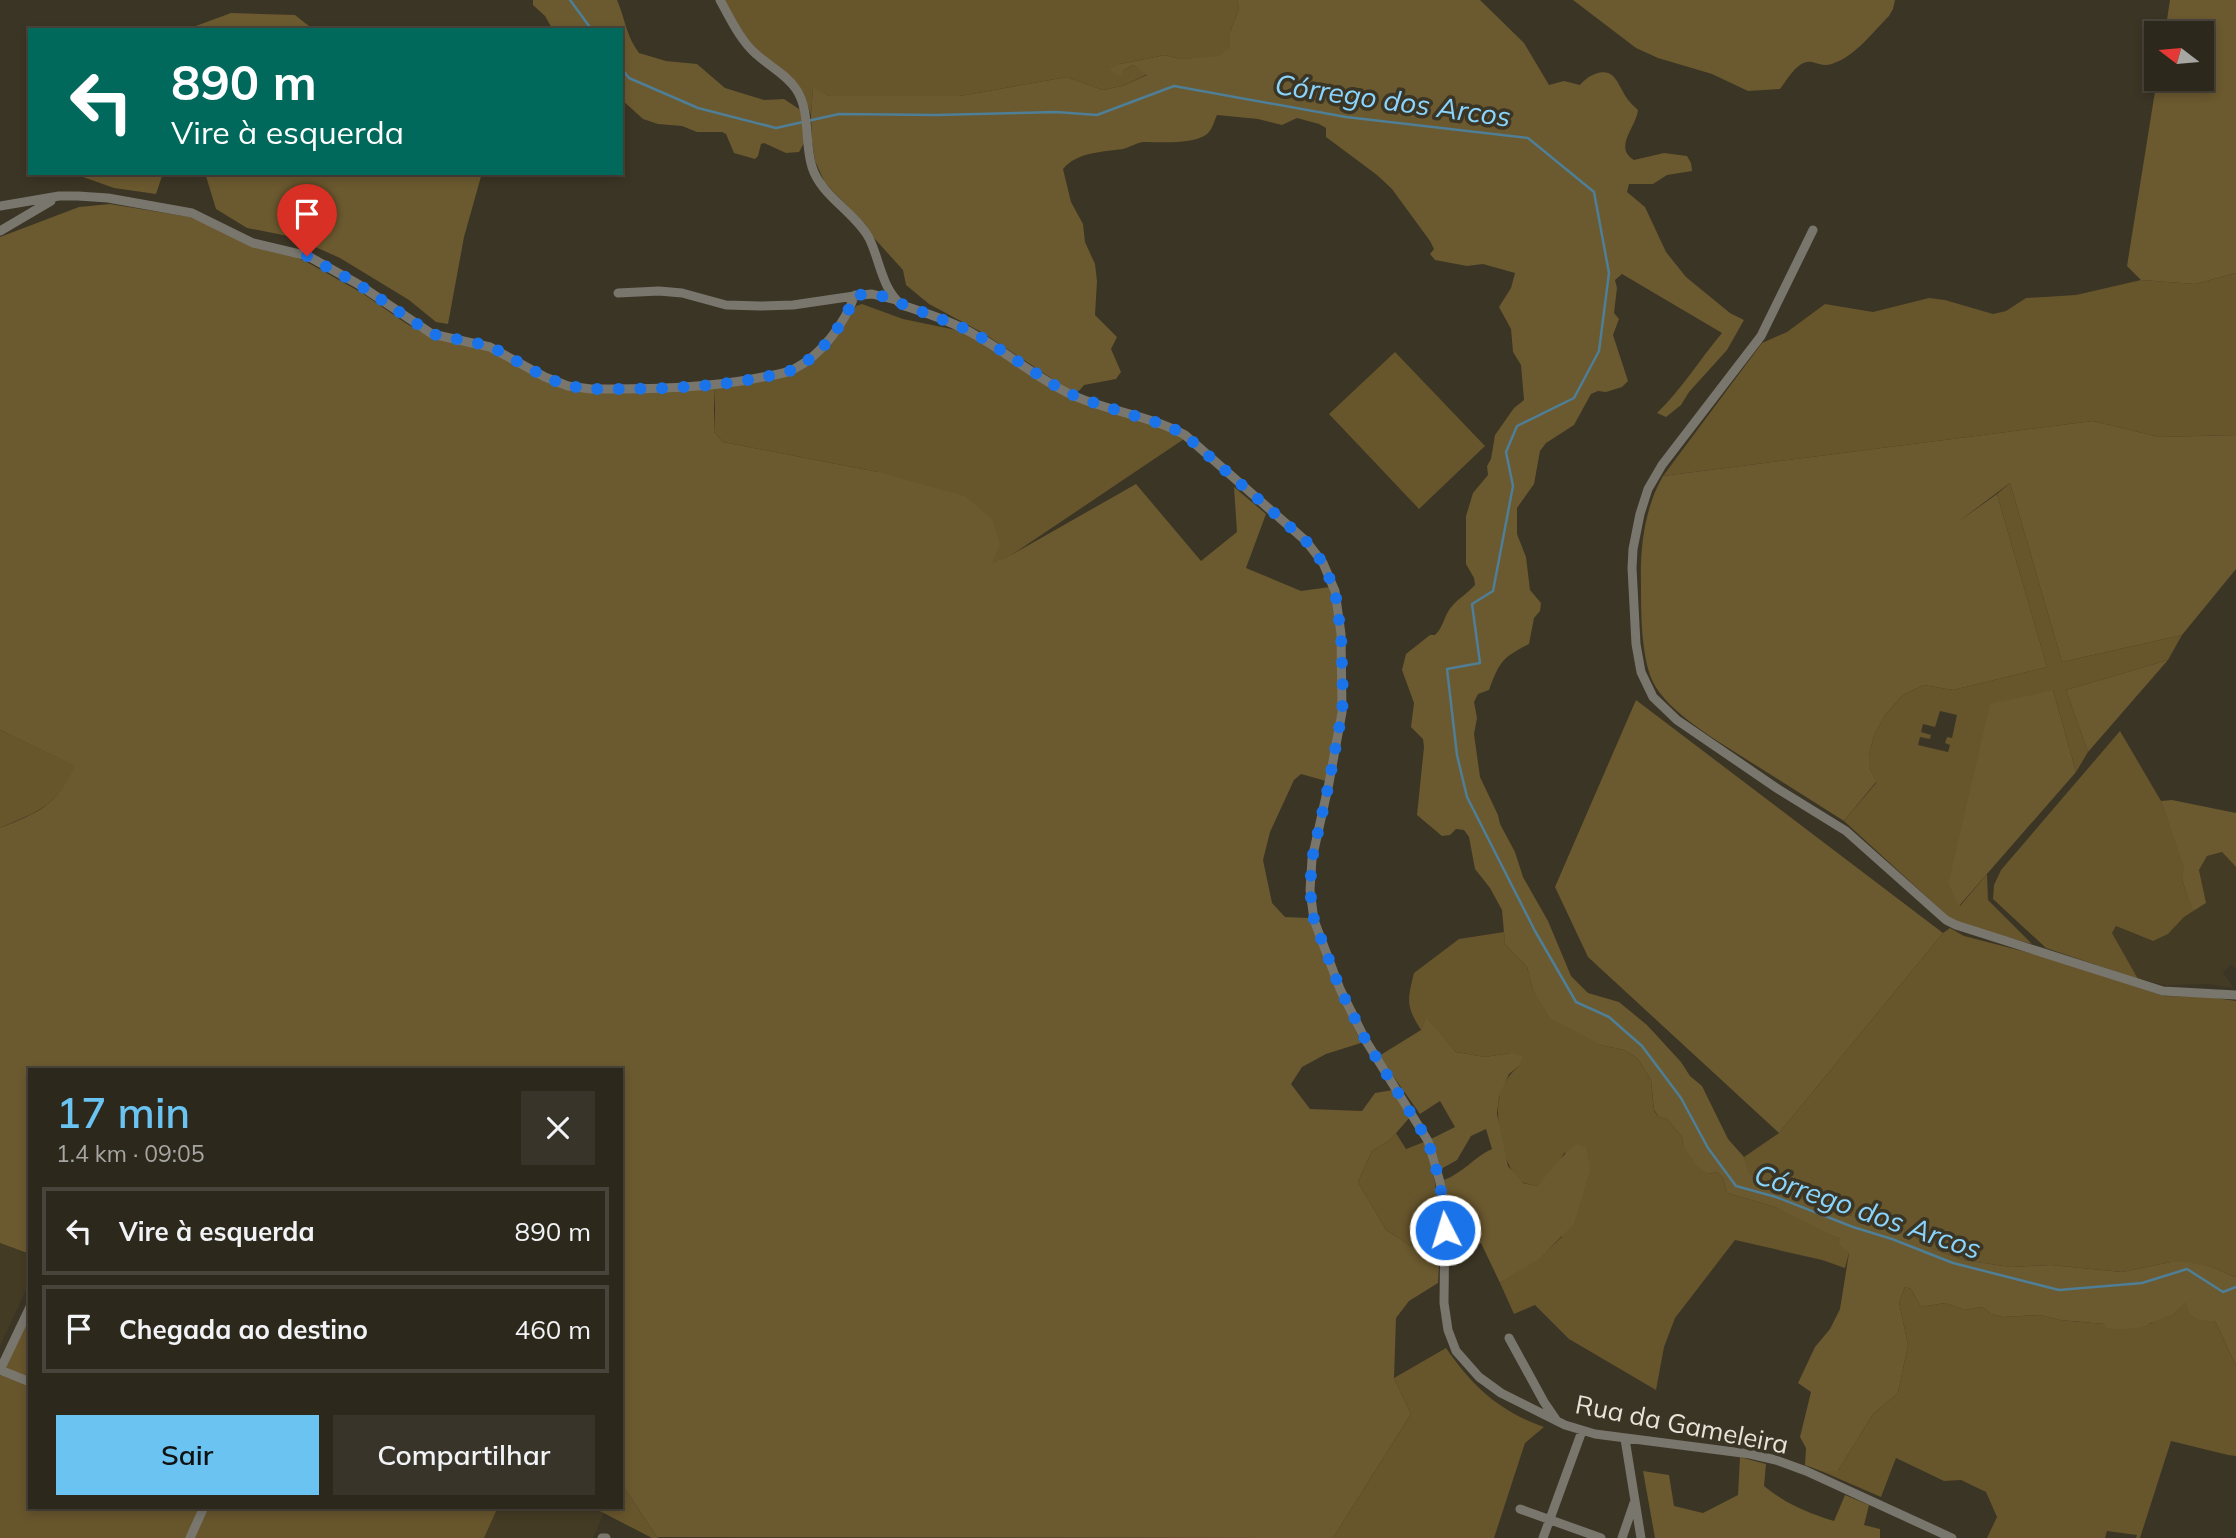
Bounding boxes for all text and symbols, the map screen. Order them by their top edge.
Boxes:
north arrow [2144,21,2214,91]
map controls [2144,21,2214,91]
text: 890 m [171,51,317,112]
icon: left [56,56,147,147]
water label: Córrego dos Arcos [1273,66,1513,134]
text: Vire à esquerda [171,112,404,152]
pin [277,184,337,256]
icon: arrive [288,195,326,233]
text: 17 min [56,1086,190,1139]
button: close [521,1091,595,1165]
text: 1.4 km · 09:05 [56,1139,205,1168]
water label: Córrego dos Arcos [1750,1156,1986,1266]
position arrow [1408,1193,1482,1267]
icon: left [60,1212,98,1250]
text: Vire à esquerda [119,1215,315,1248]
text: 890 m [515,1215,591,1248]
icon: arrive [60,1310,98,1348]
text: Chegada ao destino [119,1313,368,1346]
text: 460 m [515,1313,591,1346]
street label: Rua da Gameleira [1573,1387,1791,1461]
button: Sair [56,1415,319,1495]
button: Compartilhar [333,1415,595,1495]

